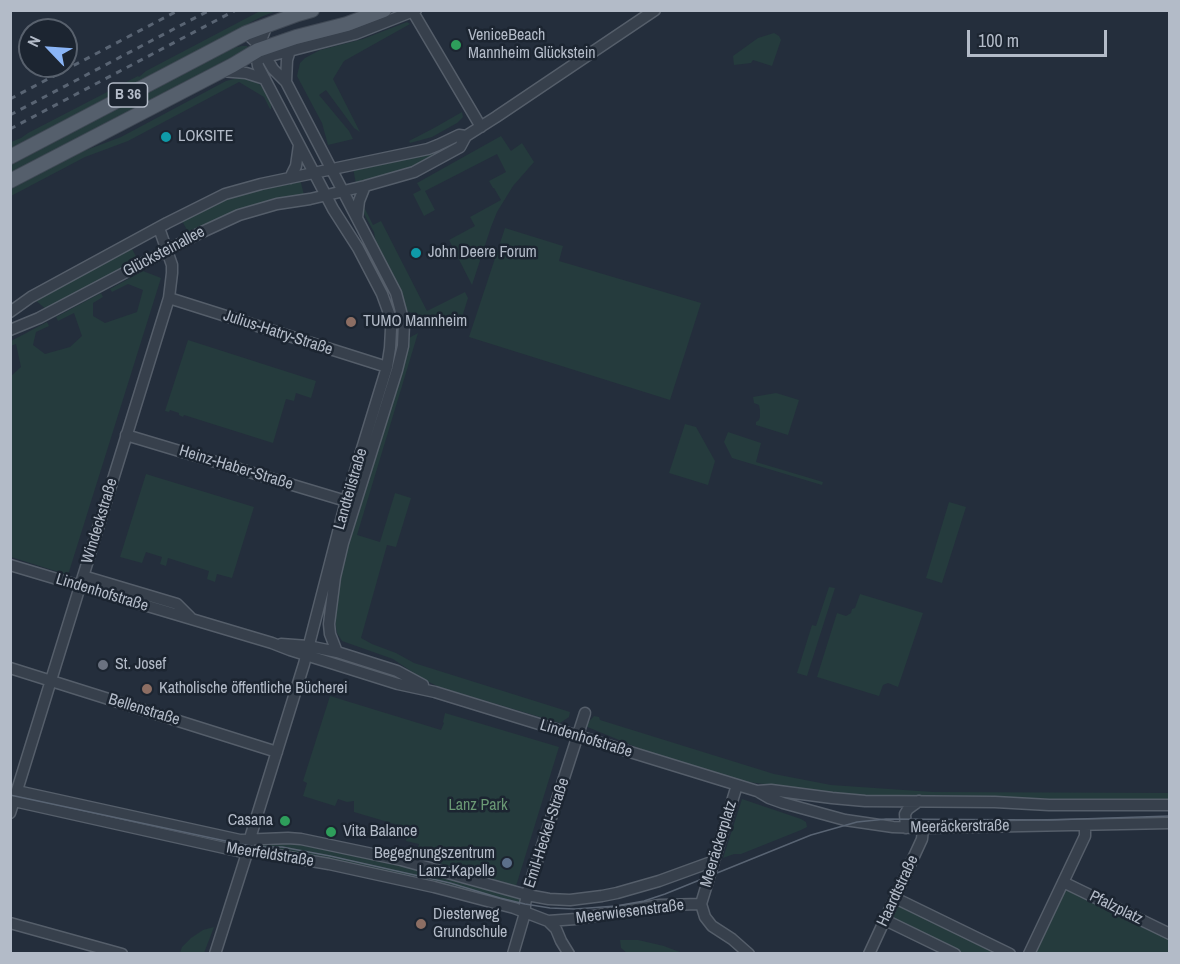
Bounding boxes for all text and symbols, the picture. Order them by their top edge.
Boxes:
north arrow [18,18,78,78]
scale bar [970,18,1110,56]
place label: VeniceBeach Mannheim Glückstein [468,26,596,64]
text: 100 m [978,28,1019,53]
text: N [22,32,45,50]
marker: VeniceBeach Mannheim Glückstein [449,38,463,52]
road number: B 36 [108,83,148,107]
place label: LOKSITE [178,127,233,147]
marker: LOKSITE [159,130,173,144]
street label: Glücksteinallee [120,222,208,282]
place label: John Deere Forum [428,243,537,263]
marker: John Deere Forum [409,246,423,260]
street label: Julius-Hatry-Straße [221,306,335,360]
place label: TUMO Mannheim [363,312,467,332]
marker: TUMO Mannheim [344,315,358,329]
street label: Heinz-Haber-Straße [177,442,295,494]
street label: Landteilstraße [330,446,372,532]
street label: Windeckstraße [78,476,122,566]
street label: Lindenhofstraße [54,570,150,616]
place label: St. Josef [115,655,166,675]
marker: St. Josef [96,658,110,672]
place label: Katholische öffentliche Bücherei [159,679,348,699]
marker: Katholische öffentliche Bücherei [140,682,154,696]
street label: Bellenstraße [106,690,182,730]
street label: Lindenhofstraße [538,716,634,762]
street label: Emil-Heckel-Straße [520,776,574,890]
park label: Lanz Park [448,796,508,816]
street label: Meeräckerplatz [697,798,741,890]
place label: Casana [228,811,273,831]
marker: Casana [278,814,292,828]
street label: Meeräckerstraße [910,817,1010,837]
place label: Vita Balance [343,822,417,842]
marker: Vita Balance [324,825,338,839]
street label: Meerfeldstraße [225,839,315,871]
place label: Begegnungszentrum Lanz-Kapelle [374,844,495,882]
street label: Haardtstraße [873,852,923,930]
marker: Begegnungszentrum Lanz-Kapelle [500,856,514,870]
street label: Pfalzplatz [1086,887,1146,929]
street label: Meerwiesenstraße [575,896,685,928]
place label: Diesterweg Grundschule [433,905,507,943]
marker: Diesterweg Grundschule [414,917,428,931]

